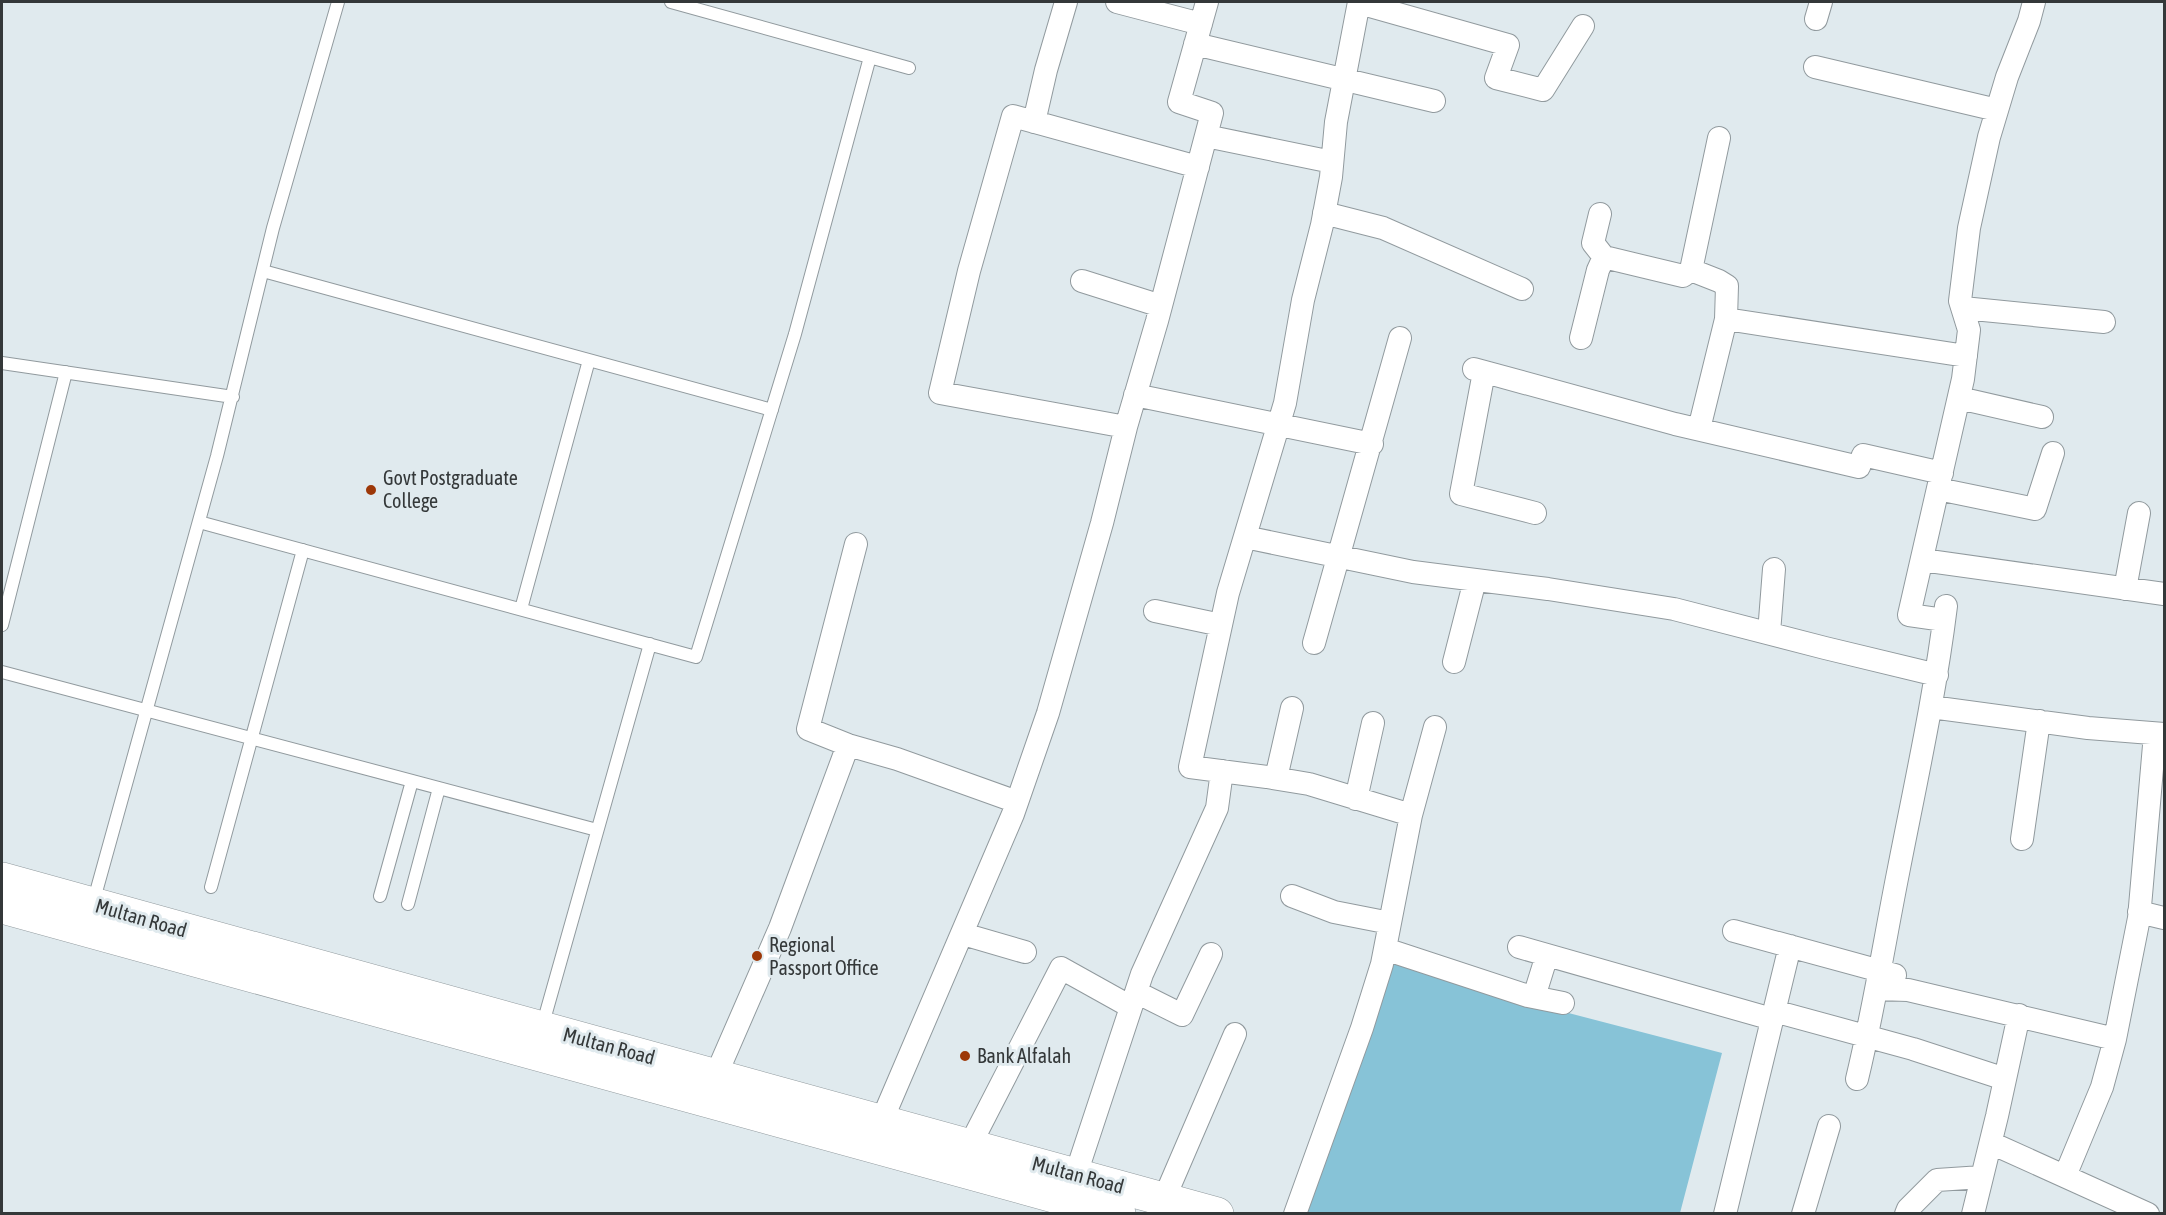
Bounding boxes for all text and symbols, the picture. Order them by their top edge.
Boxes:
place label: Govt Postgraduate College [383,466,518,512]
marker: Govt Postgraduate College [364,483,378,497]
street label: Multan Road [93,894,190,942]
place label: Regional Passport Office [769,933,879,979]
marker: Regional Passport Office [750,949,764,963]
street label: Multan Road [561,1022,658,1069]
place label: Bank Alfalah [977,1044,1071,1067]
marker: Bank Alfalah [958,1049,972,1063]
street label: Multan Road [1030,1151,1127,1198]

